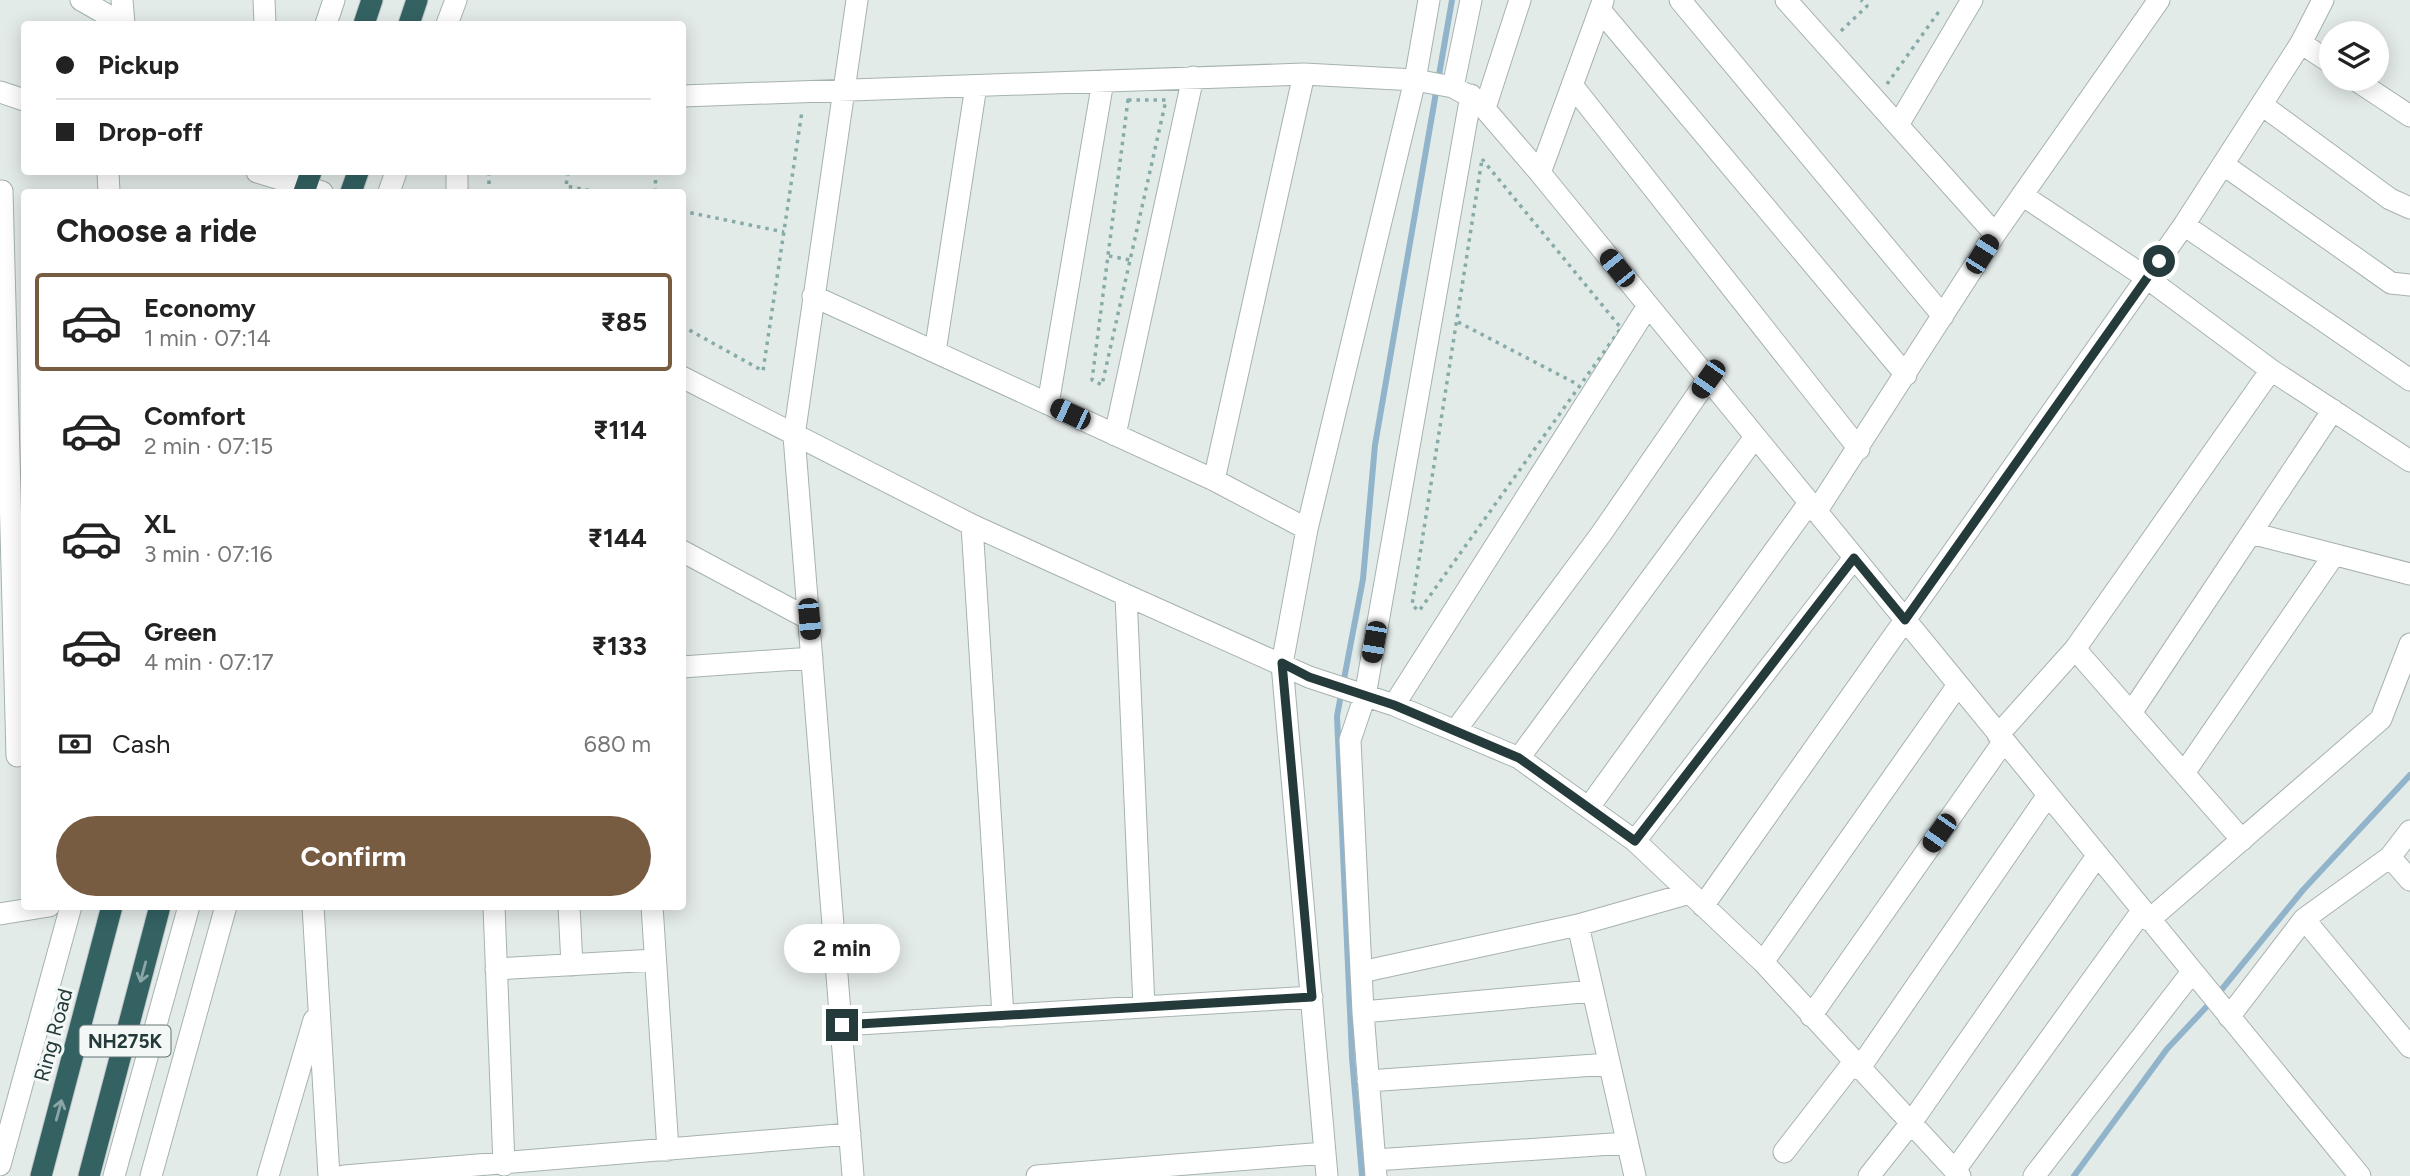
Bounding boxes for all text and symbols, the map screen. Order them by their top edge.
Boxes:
map controls [2319,21,2389,91]
button: layers [2319,21,2389,91]
text: Pickup [98,49,179,81]
text: Drop-off [98,116,203,148]
text: Choose a ride [56,212,257,250]
car [1962,231,2003,277]
car [1596,245,1639,291]
route start [2143,245,2175,277]
icon: car [60,291,123,354]
text: Economy [144,292,256,324]
text: ₹85 [600,306,647,338]
text: 1 min · 07:14 [144,324,271,352]
car [1688,356,1729,402]
car [1047,396,1094,432]
icon: car [60,399,123,462]
text: Comfort [144,400,246,432]
text: ₹114 [593,414,647,446]
text: 2 min · 07:15 [144,432,273,460]
icon: car [60,507,123,570]
text: XL [144,508,176,540]
text: ₹144 [588,522,647,554]
text: 3 min · 07:16 [144,540,273,568]
car [797,597,822,641]
icon: car [60,615,123,678]
text: Green [144,616,217,648]
car [1361,619,1388,665]
text: ₹133 [592,630,647,662]
text: 4 min · 07:17 [144,648,274,676]
icon: cash [56,725,94,763]
text: Cash [112,728,171,760]
text: 680 m [584,730,651,758]
car [1919,810,1960,856]
button: Confirm [56,816,651,896]
callout: 2 min [784,923,900,972]
text: 2 min [813,934,871,962]
one-way arrow [136,961,149,983]
street label: Ring Road [29,986,77,1084]
route end [826,1009,858,1041]
road number: NH275K [80,1026,170,1056]
one-way arrow [53,1099,66,1121]

